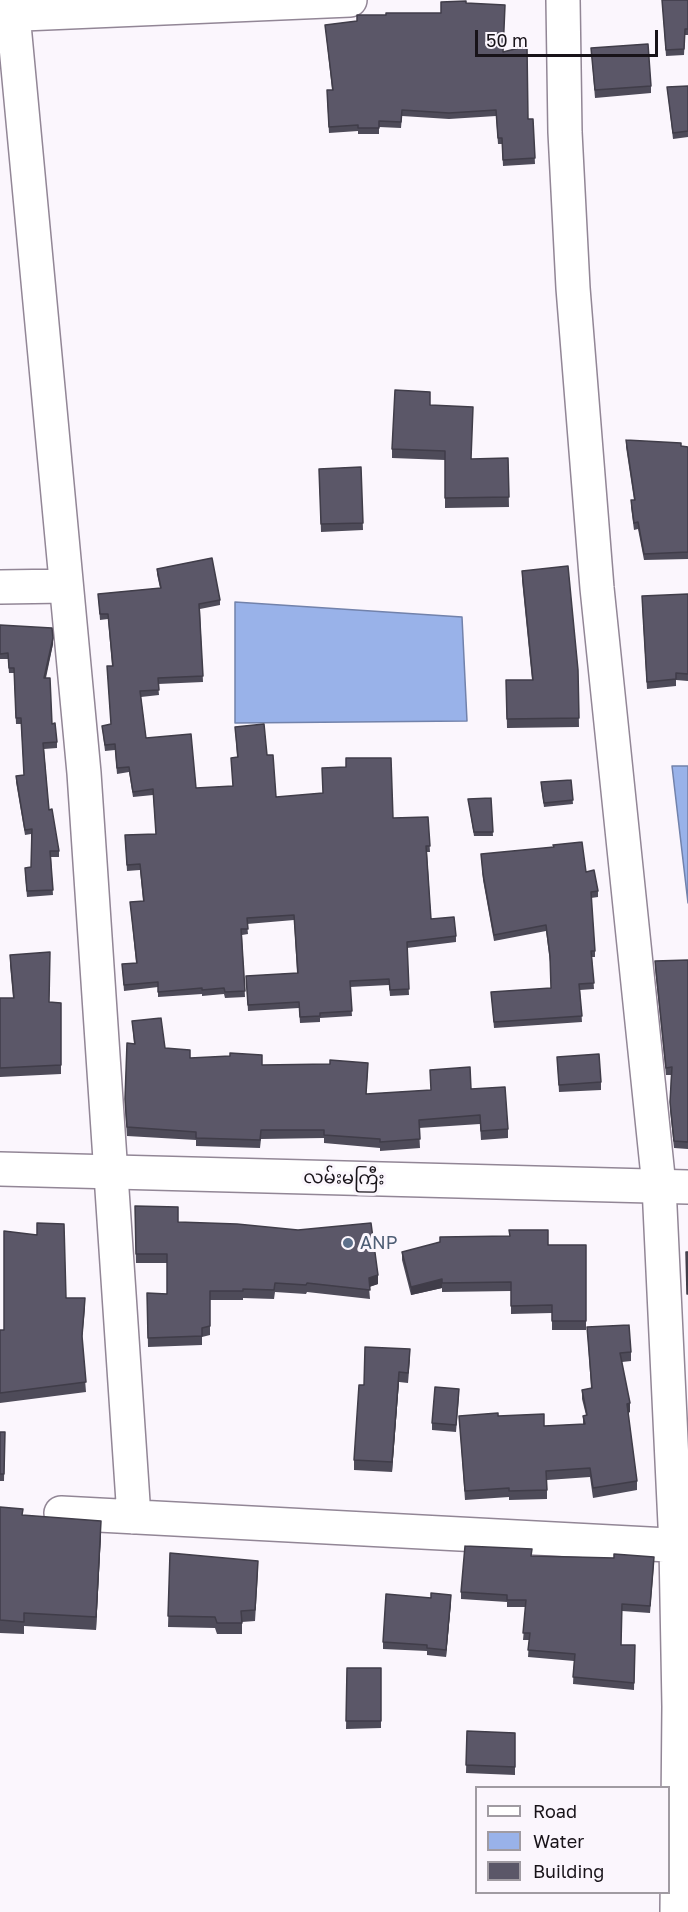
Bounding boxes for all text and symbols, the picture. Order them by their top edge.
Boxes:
scale bar [478,18,661,56]
text: 50 m [486,29,528,51]
street label: လမ်းမကြီး [303,1166,385,1190]
place label: ANP [360,1232,398,1254]
marker: ANP [341,1236,355,1250]
legend [475,1786,670,1894]
text: Road [533,1800,577,1822]
text: Water [533,1830,584,1852]
text: Building [533,1860,604,1882]

